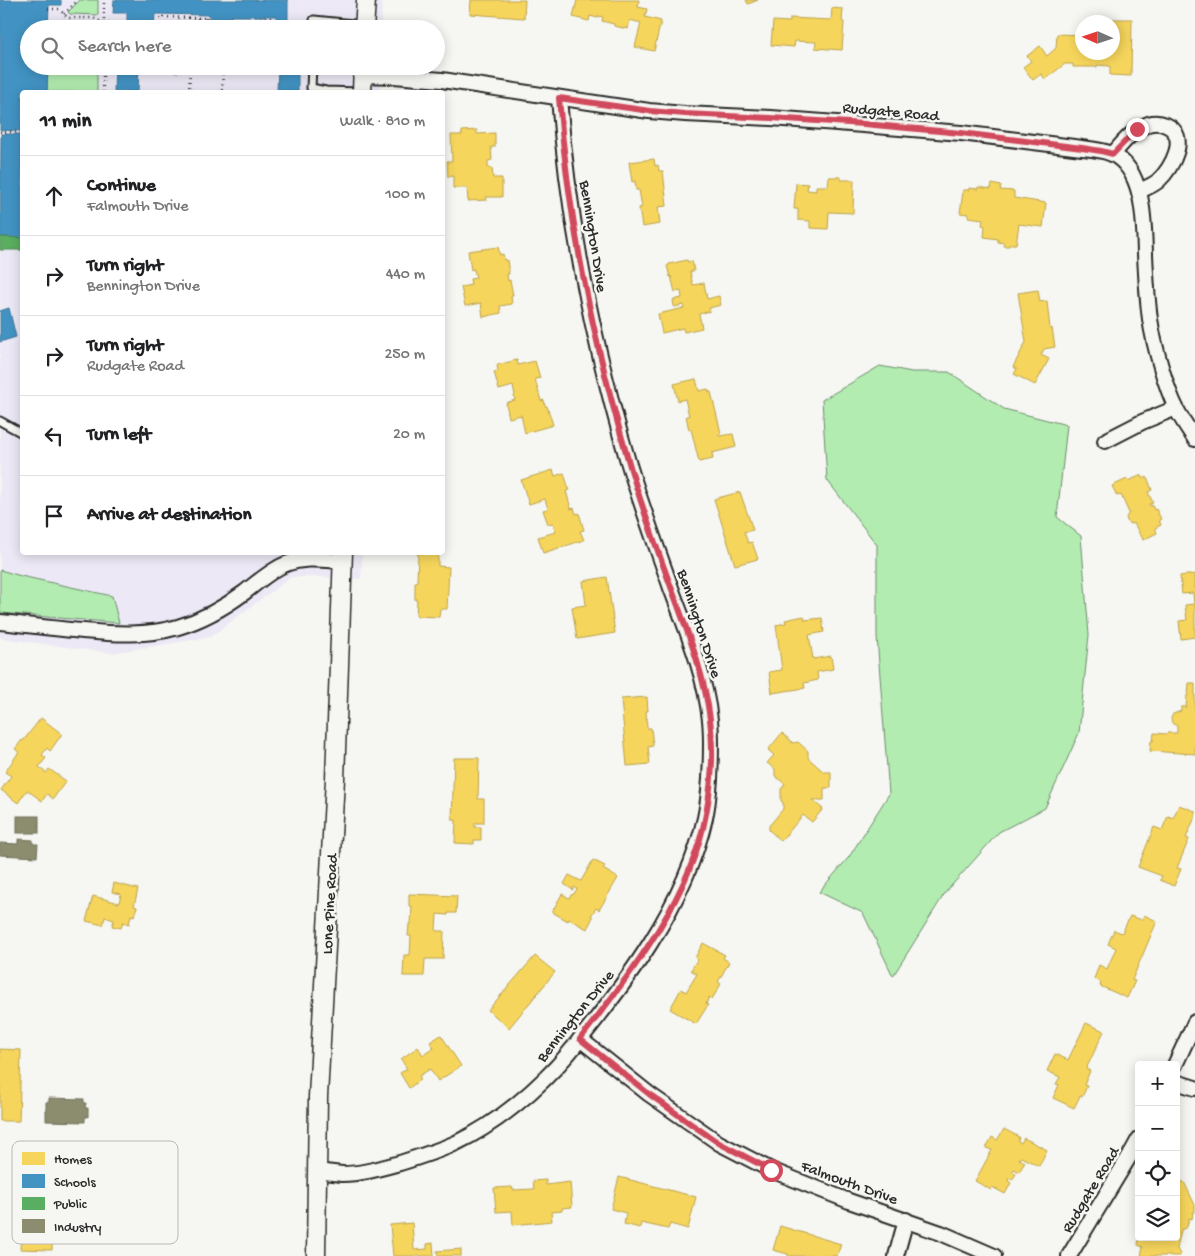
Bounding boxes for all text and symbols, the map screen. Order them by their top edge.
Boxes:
north arrow [1075,15,1120,60]
search box [20,20,445,75]
icon: search [38,34,66,62]
text: Search here [78,36,172,59]
street label: Rudgate Road [842,100,941,127]
text: 11 min [40,110,91,135]
text: Walk · 810 m [340,113,425,132]
route end [1126,118,1149,141]
text: Continue [87,175,156,198]
street label: Bennington Drive [573,178,610,295]
icon: ahead [40,182,68,210]
text: 100 m [385,186,425,205]
text: Falmouth Drive [87,198,189,217]
text: Turn right [87,255,163,278]
icon: right [40,262,68,290]
text: 440 m [386,266,425,285]
text: Bennington Drive [87,278,200,297]
text: Turn right [87,335,163,358]
icon: right [40,342,68,370]
text: 250 m [385,346,425,365]
text: Rudgate Road [87,358,184,377]
icon: left [40,422,68,450]
text: Turn left [87,424,151,447]
text: 20 m [393,426,425,445]
icon: arrive [40,502,68,530]
text: Arrive at destination [87,504,251,527]
street label: Bennington Drive [671,566,724,681]
street label: Lone Pine Road [319,852,344,955]
street label: Bennington Drive [533,967,620,1068]
map controls [1135,1061,1180,1241]
button: + [1135,1061,1180,1106]
button: − [1135,1106,1180,1151]
legend [12,1141,178,1244]
street label: Rudgate Road [1059,1143,1126,1237]
button: locate [1135,1151,1180,1196]
text: Homes [54,1152,92,1169]
street label: Falmouth Drive [797,1158,900,1211]
route start [760,1159,783,1182]
text: Schools [54,1175,96,1192]
button: layers [1135,1196,1180,1241]
text: Public [53,1197,88,1214]
text: Industry [54,1220,102,1237]

